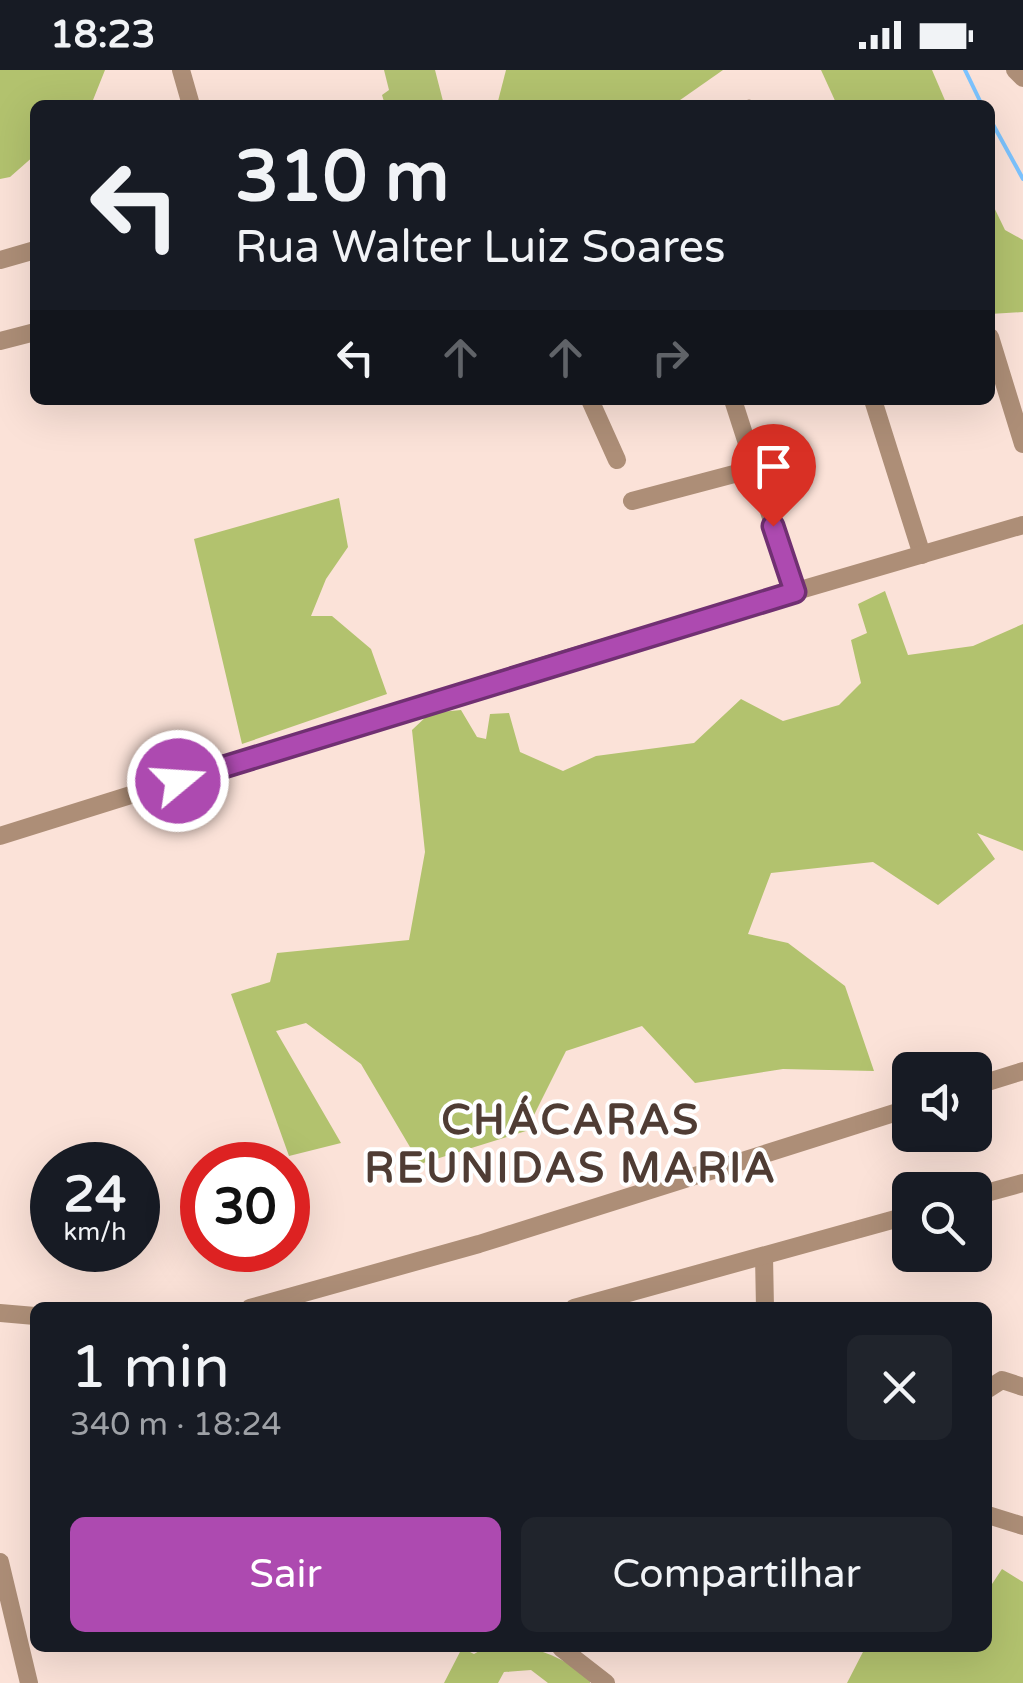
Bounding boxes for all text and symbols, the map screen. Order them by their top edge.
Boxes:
text: 18:23 [50,12,155,58]
text: 310 m [235,136,449,220]
icon: left [70,140,200,270]
text: Rua Walter Luiz Soares [235,221,726,275]
icon: left [328,330,383,385]
icon: ahead [433,330,488,385]
icon: ahead [538,330,593,385]
icon: right [643,330,698,385]
pin [731,424,816,527]
icon: arrive [746,439,801,494]
position arrow [126,729,230,833]
map controls [892,1052,992,1272]
button: sound [892,1052,992,1152]
district label: CHÁCARAS REUNIDAS MARIA [364,1095,778,1194]
speed limit sign: 30 [180,1142,310,1272]
text: 24 [64,1165,126,1225]
button: search [892,1172,992,1272]
text: km/h [64,1217,126,1247]
text: 1 min [70,1332,230,1404]
button: close [847,1335,952,1440]
text: 340 m · 18:24 [70,1406,282,1444]
button: Sair [70,1517,501,1632]
button: Compartilhar [521,1517,952,1632]

